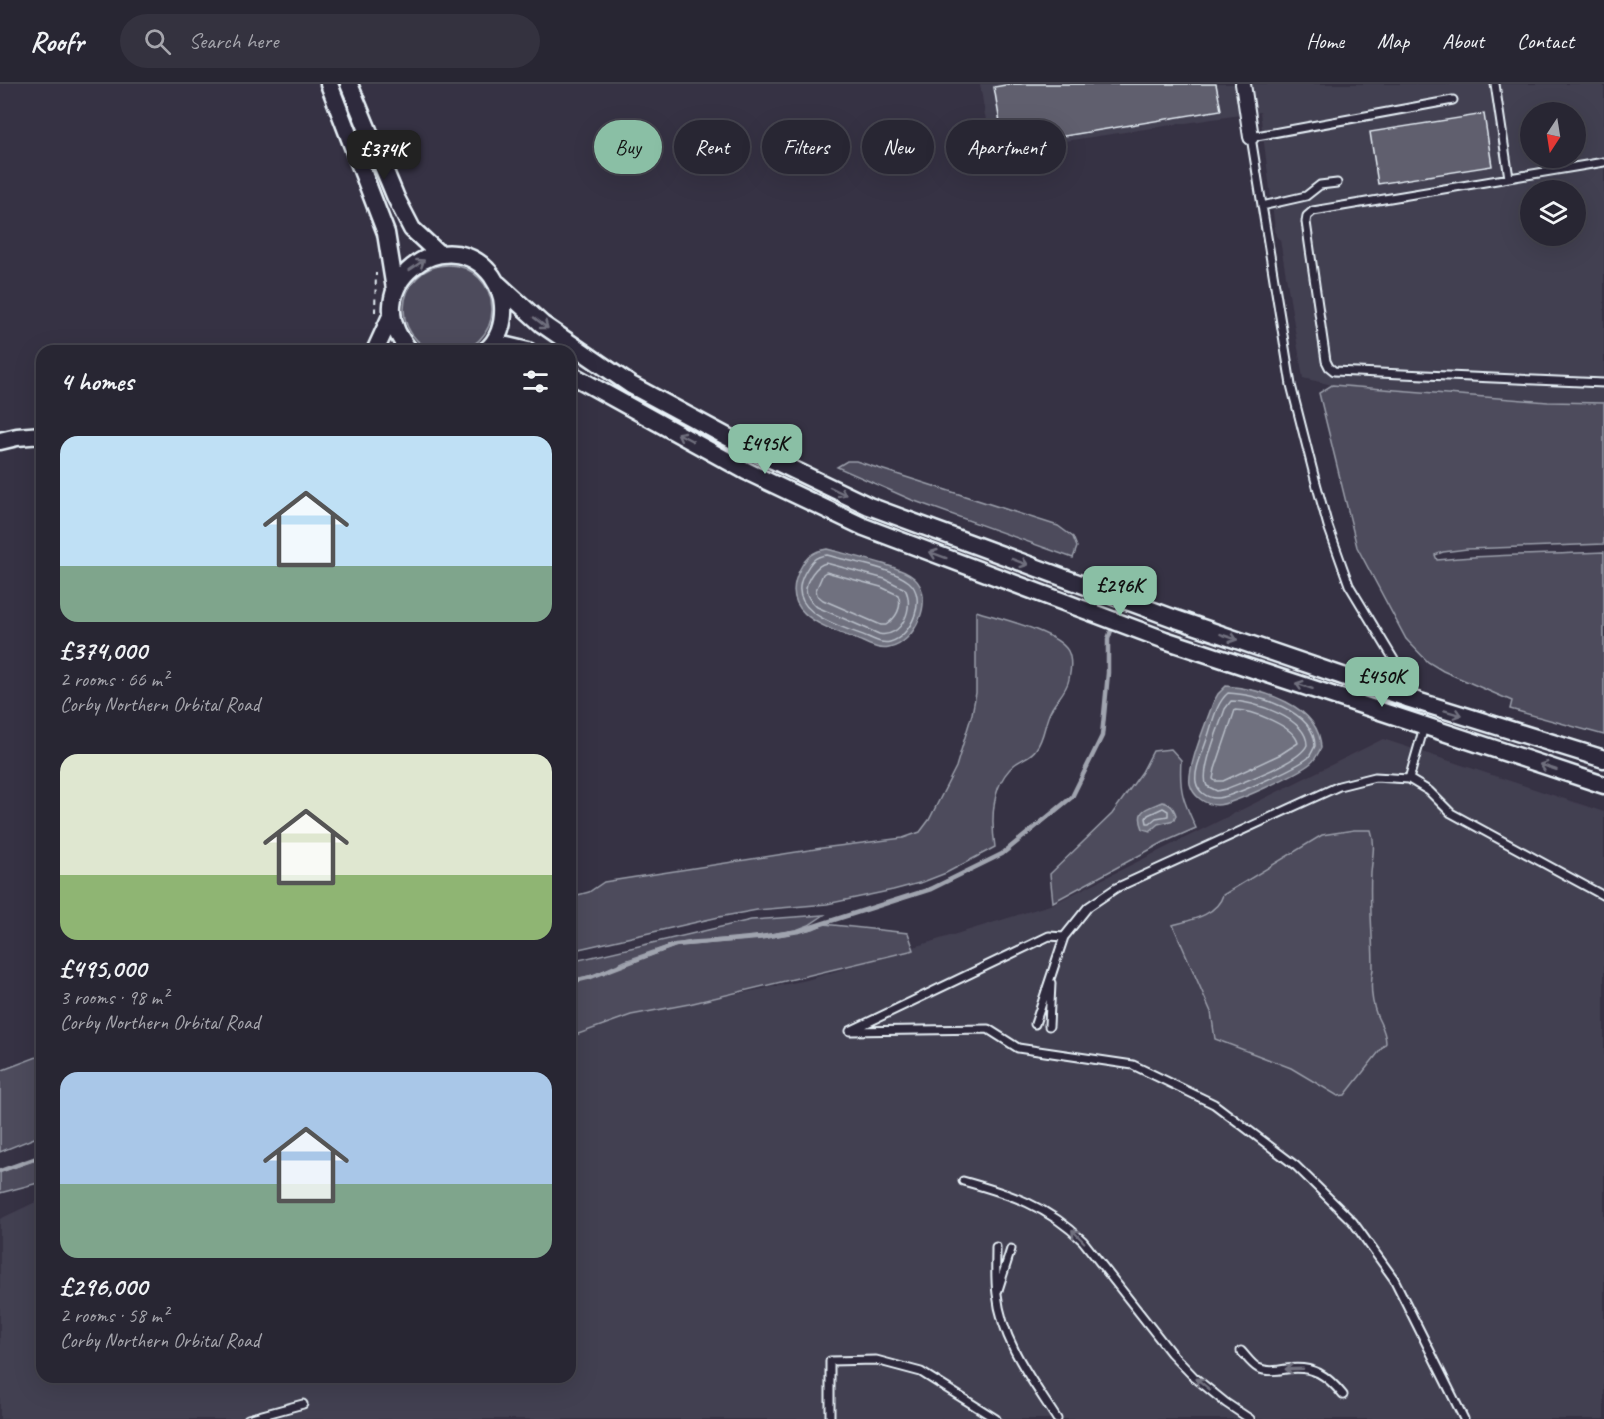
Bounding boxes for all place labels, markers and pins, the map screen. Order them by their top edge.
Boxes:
pin: £374K [342,130,426,181]
pin: £495K [723,424,807,475]
pin: £296K [1078,566,1162,617]
pin: £450K [1340,657,1424,708]

